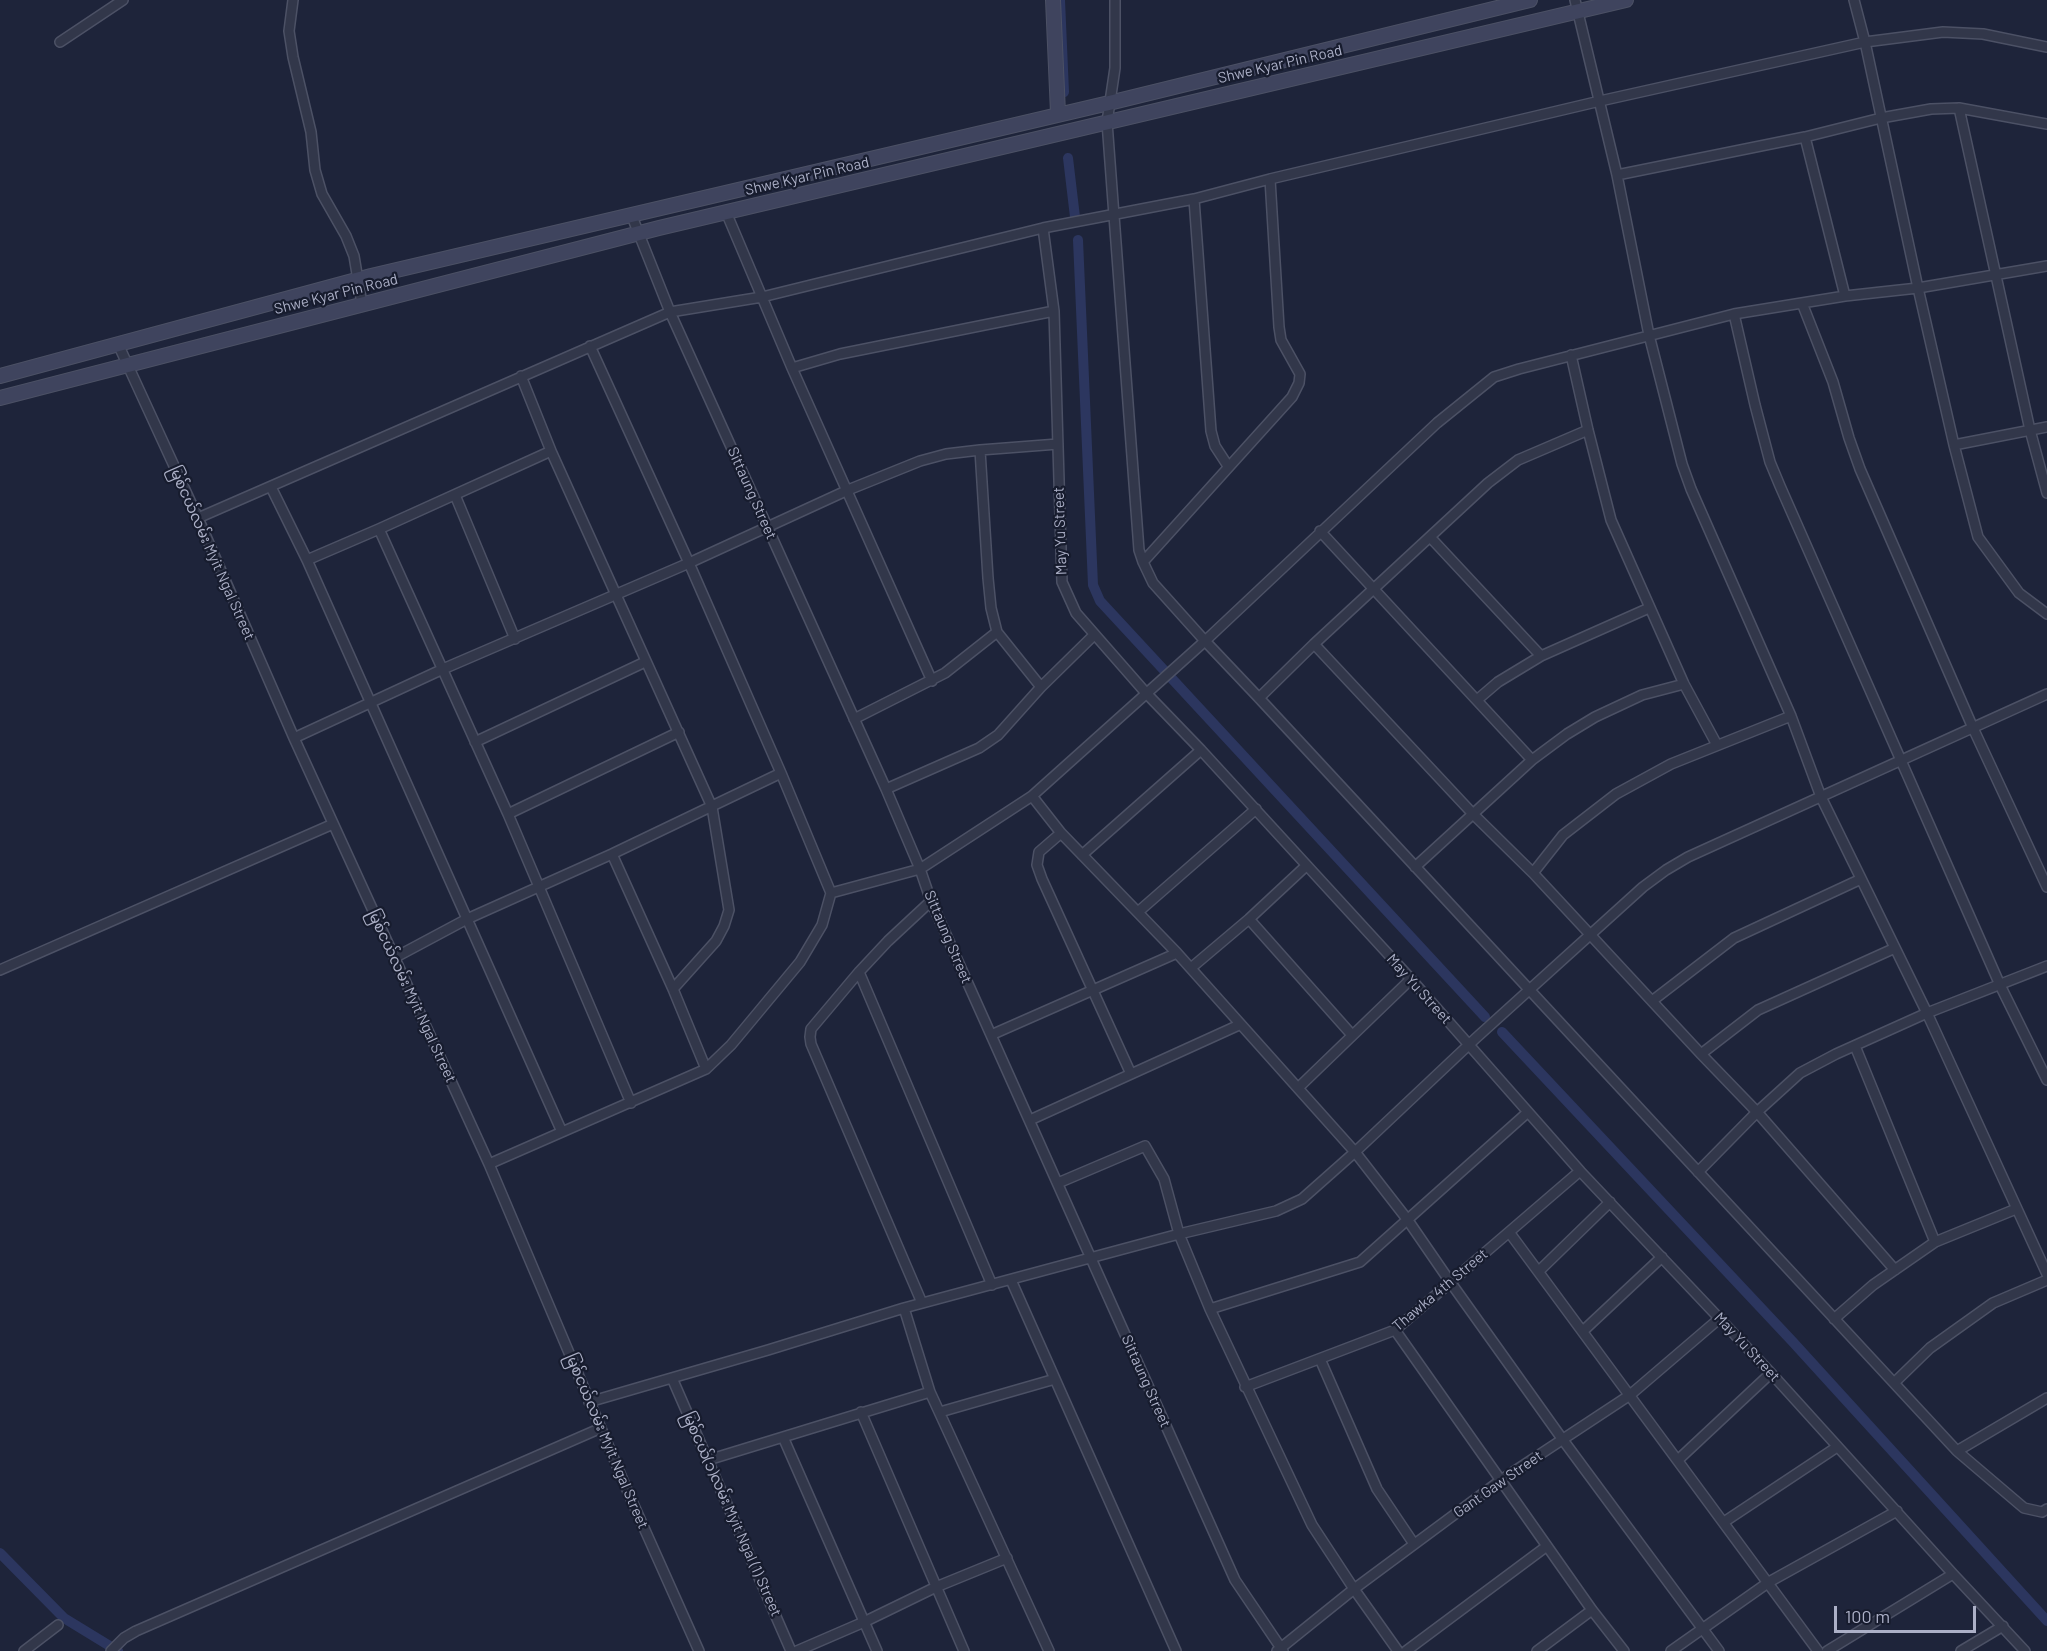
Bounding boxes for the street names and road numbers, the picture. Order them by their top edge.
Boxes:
street label: Shwe Kyar Pin Road [1216,41,1344,87]
street label: Shwe Kyar Pin Road [743,153,871,199]
street label: Shwe Kyar Pin Road [272,270,400,318]
street label: Sittaung Street [724,444,780,542]
street label: မြစ်ငယ်လမ်း Myit Ngal Street [165,463,259,643]
street label: May Yu Street [1049,487,1071,575]
street label: Sittaung Street [920,888,976,986]
street label: မြစ်ငယ်လမ်း Myit Ngal Street [364,907,460,1085]
street label: May Yu Street [1383,950,1455,1028]
street label: Thawka 4th Street [1389,1245,1491,1335]
street label: May Yu Street [1710,1309,1784,1385]
street label: Sittaung Street [1118,1332,1174,1430]
street label: မြစ်ငယ်လမ်း Myit Ngal Street [562,1351,652,1531]
street label: မြစ်ငယ်(၁)လမ်း Myit Ngal (1) Street [679,1409,785,1619]
street label: Gant Gaw Street [1450,1447,1546,1521]

